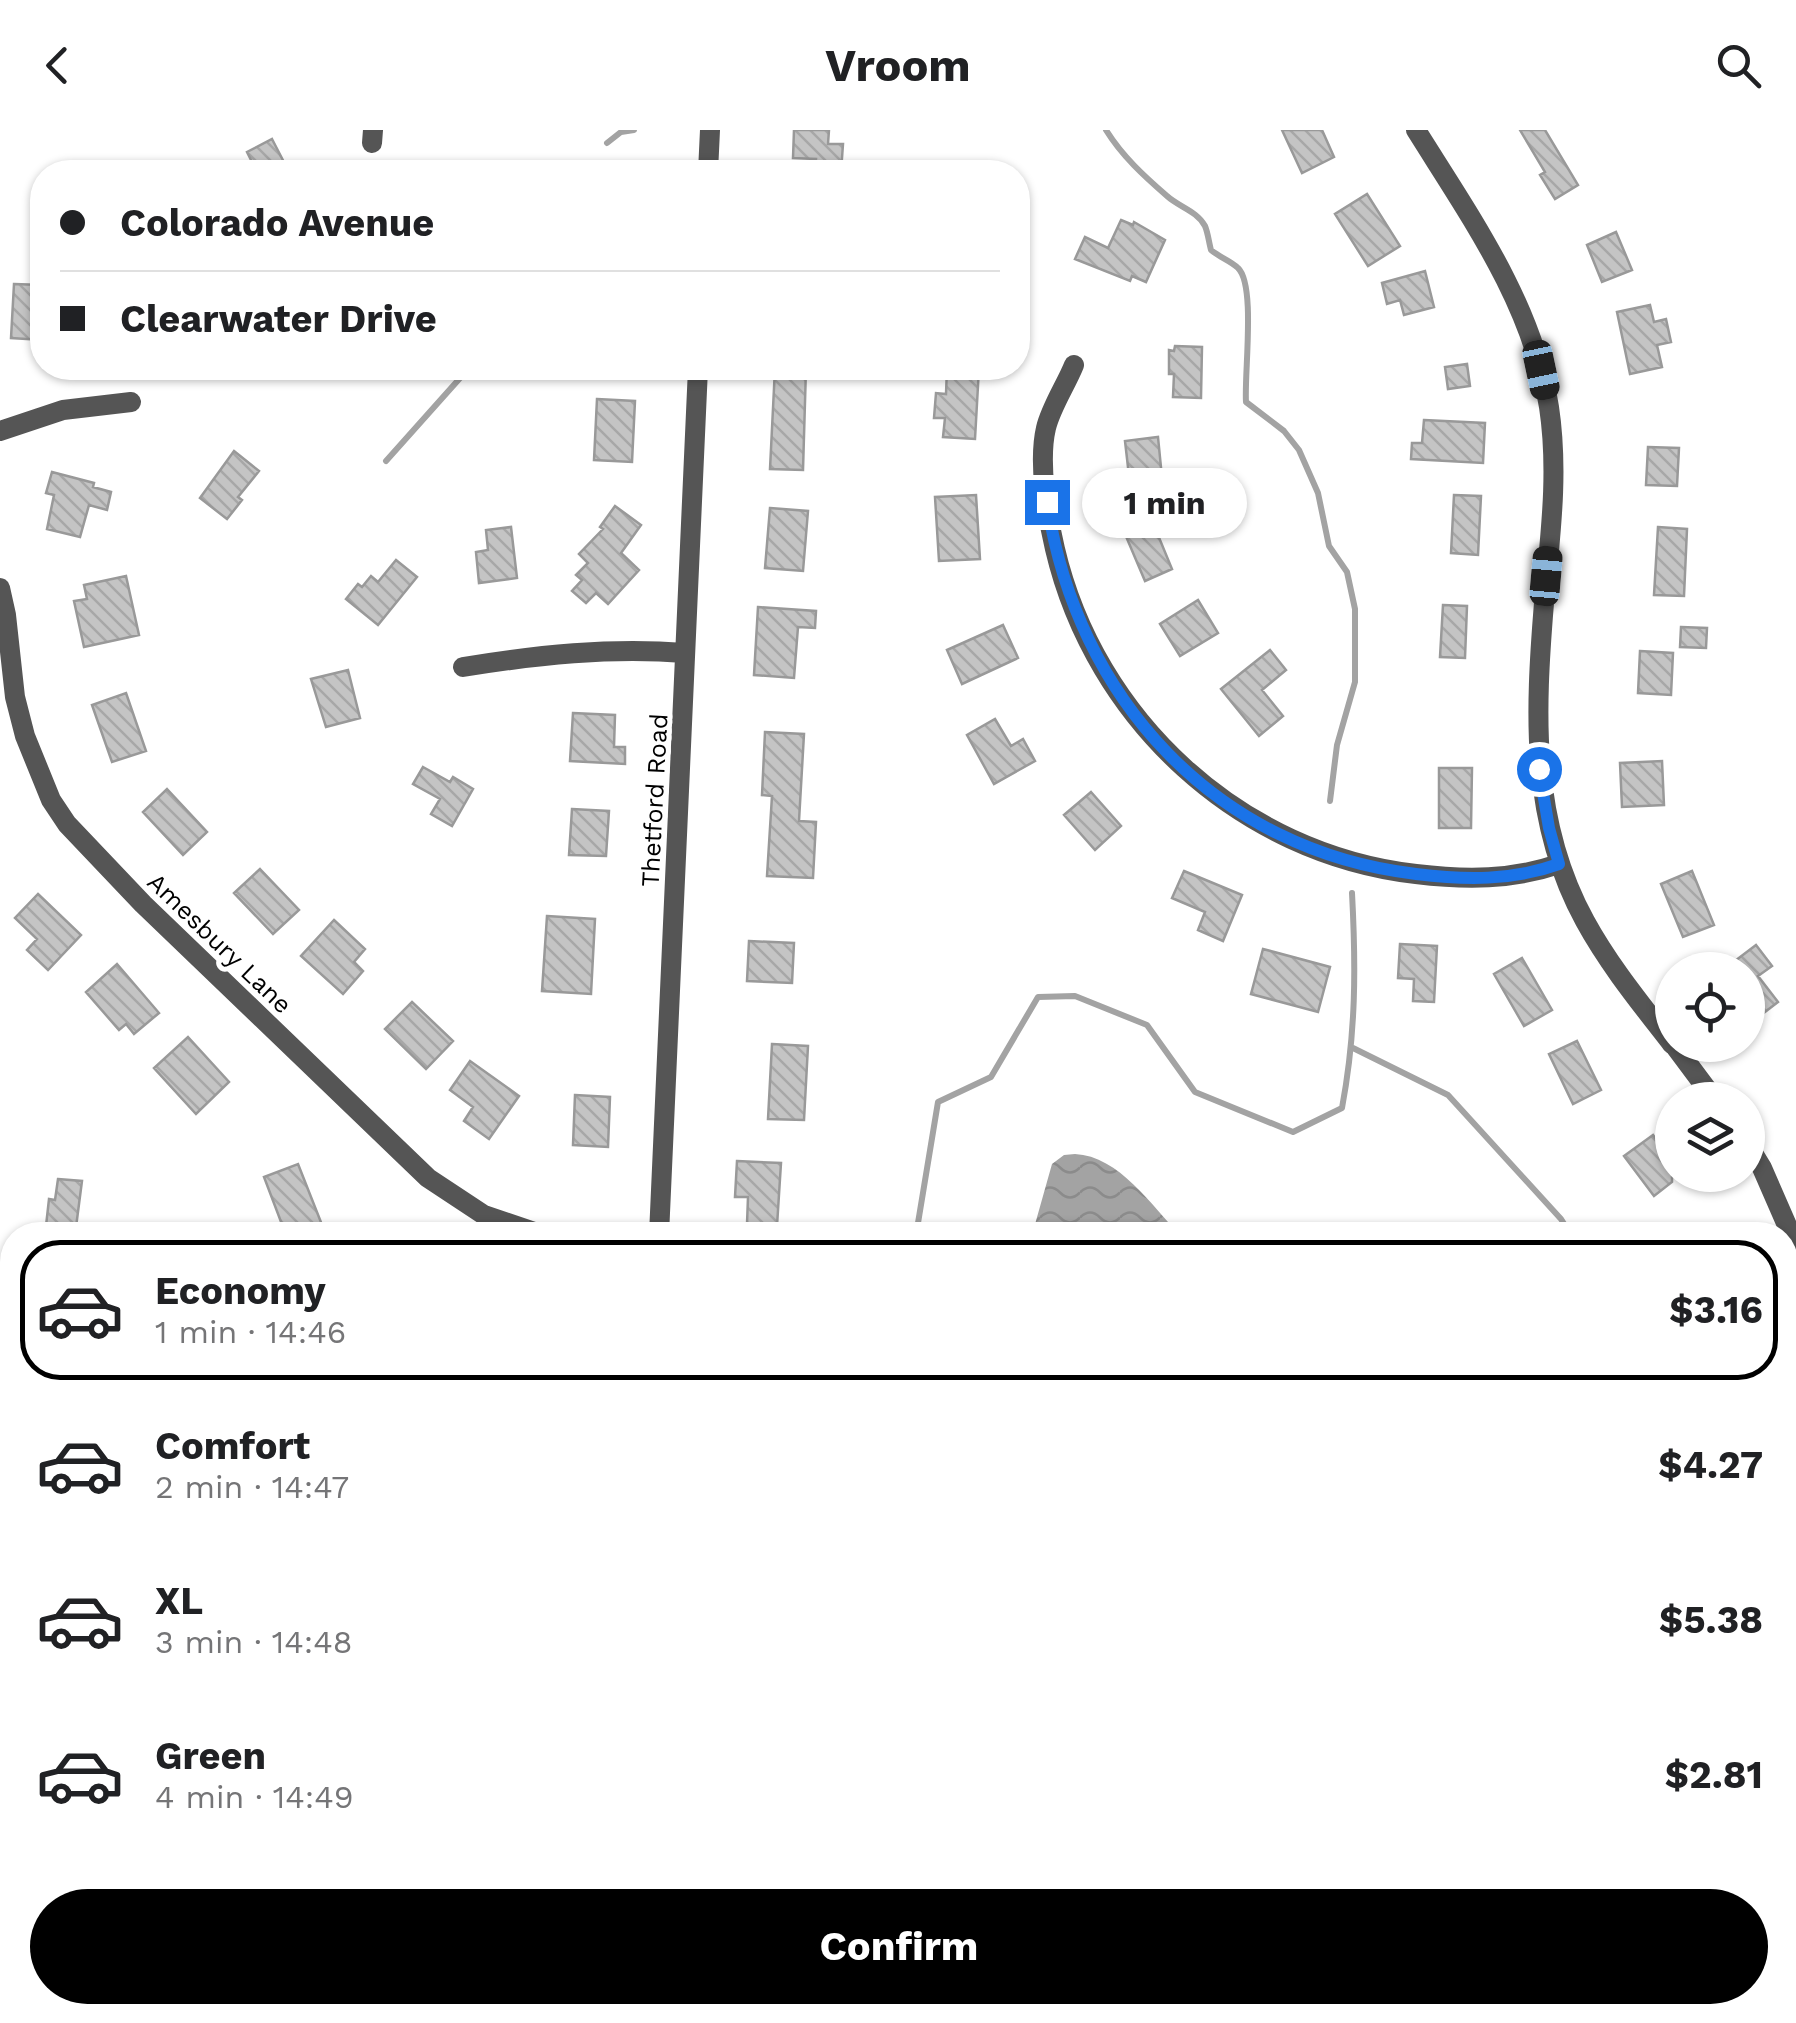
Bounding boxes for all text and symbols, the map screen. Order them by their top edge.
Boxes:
icon: back [30,38,85,93]
icon: search [1711,38,1766,93]
text: Vroom [825,39,971,92]
text: Colorado Avenue [120,201,434,245]
text: Clearwater Drive [120,297,437,341]
car [1520,338,1562,402]
callout: 1 min [1082,467,1247,537]
route end [1025,480,1070,525]
text: 1 min [1123,484,1206,522]
car [1528,545,1564,607]
street label: Thetford Road [635,713,674,887]
route start [1517,747,1562,792]
street label: Amesbury Lane [142,867,298,1019]
map controls [1655,952,1765,1192]
button: locate [1655,952,1765,1062]
button: layers [1655,1082,1765,1192]
icon: car [35,1265,125,1355]
text: Economy [155,1269,326,1313]
text: $3.16 [1669,1288,1763,1332]
text: 1 min · 14:46 [155,1313,346,1351]
icon: car [35,1420,125,1510]
text: Comfort [155,1424,310,1468]
text: $4.27 [1658,1443,1763,1487]
text: 2 min · 14:47 [155,1468,349,1506]
icon: car [35,1575,125,1665]
text: XL [155,1579,203,1623]
text: $5.38 [1659,1598,1763,1642]
text: 3 min · 14:48 [155,1623,353,1661]
icon: car [35,1730,125,1820]
text: Green [155,1734,266,1778]
text: $2.81 [1665,1753,1763,1797]
text: 4 min · 14:49 [155,1778,354,1816]
button: Confirm [30,1889,1768,2004]

